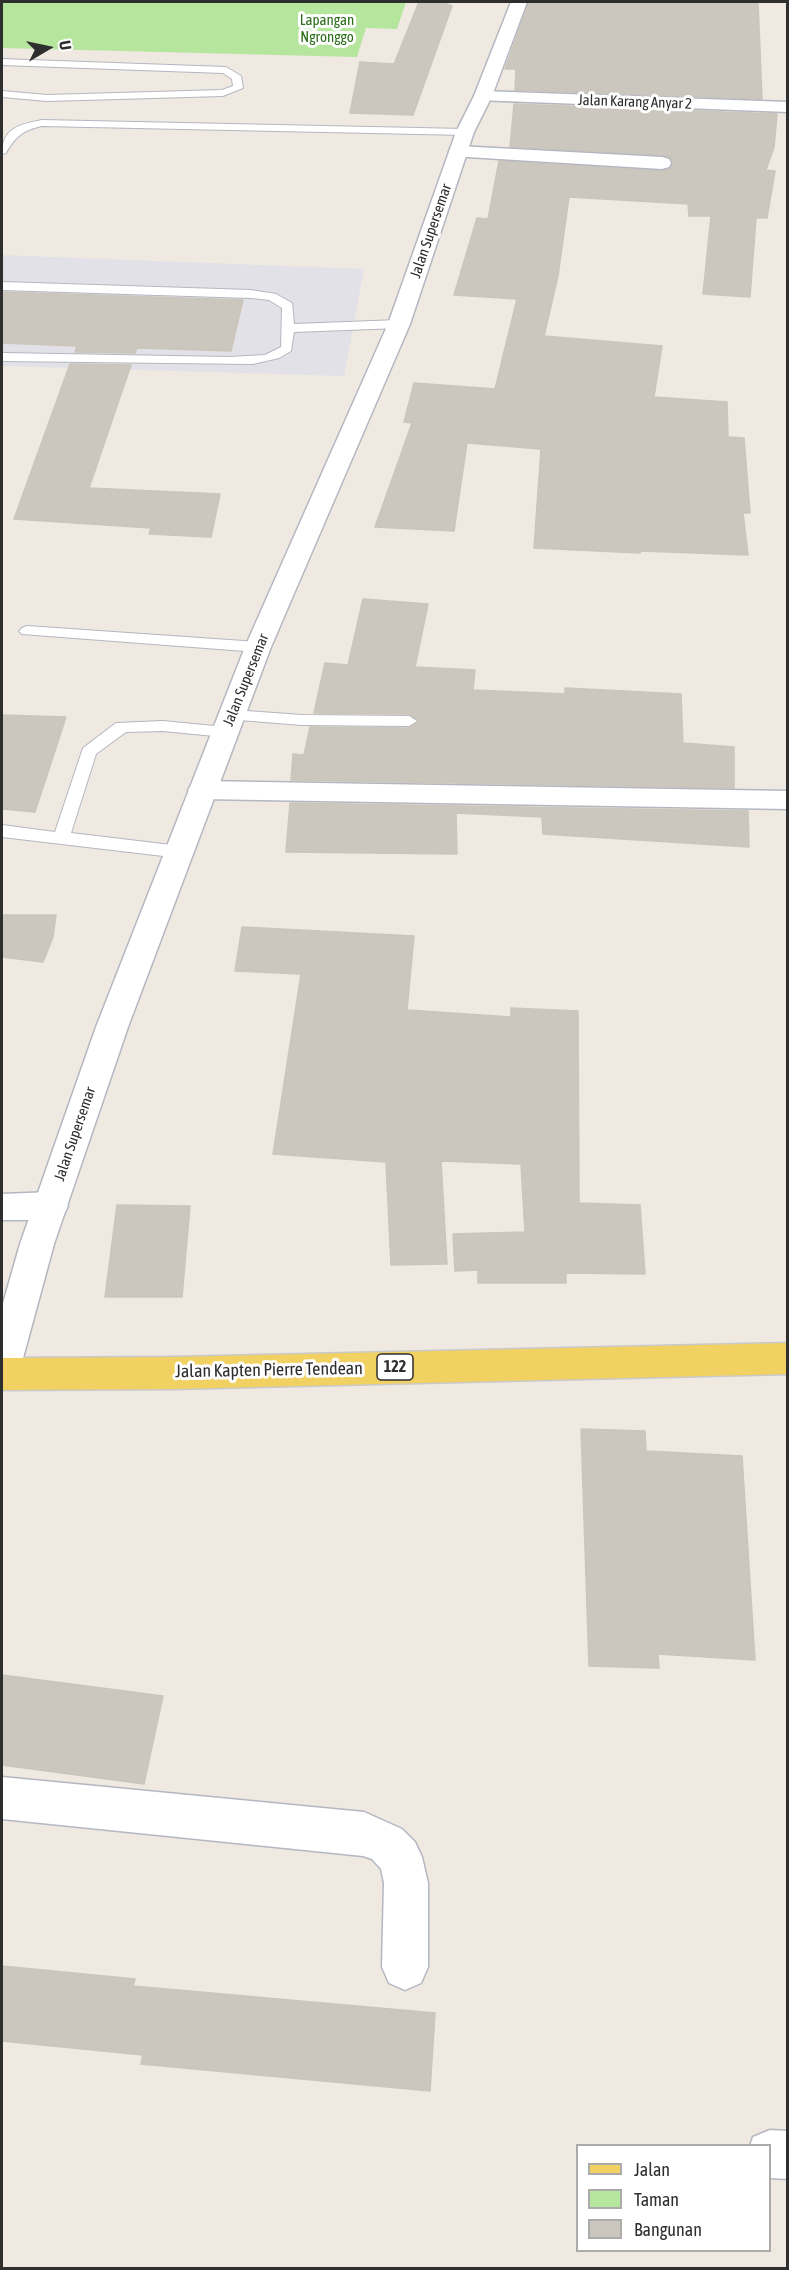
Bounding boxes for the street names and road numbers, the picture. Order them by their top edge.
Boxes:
street label: Jalan Karang Anyar 2 [578,91,692,113]
street label: Jalan Supersemar [406,182,456,280]
street label: Jalan Supersemar [219,631,273,729]
street label: Jalan Supersemar [50,1085,100,1183]
road number: 122 [377,1354,413,1380]
street label: Jalan Kapten Pierre Tendean [175,1358,363,1382]

